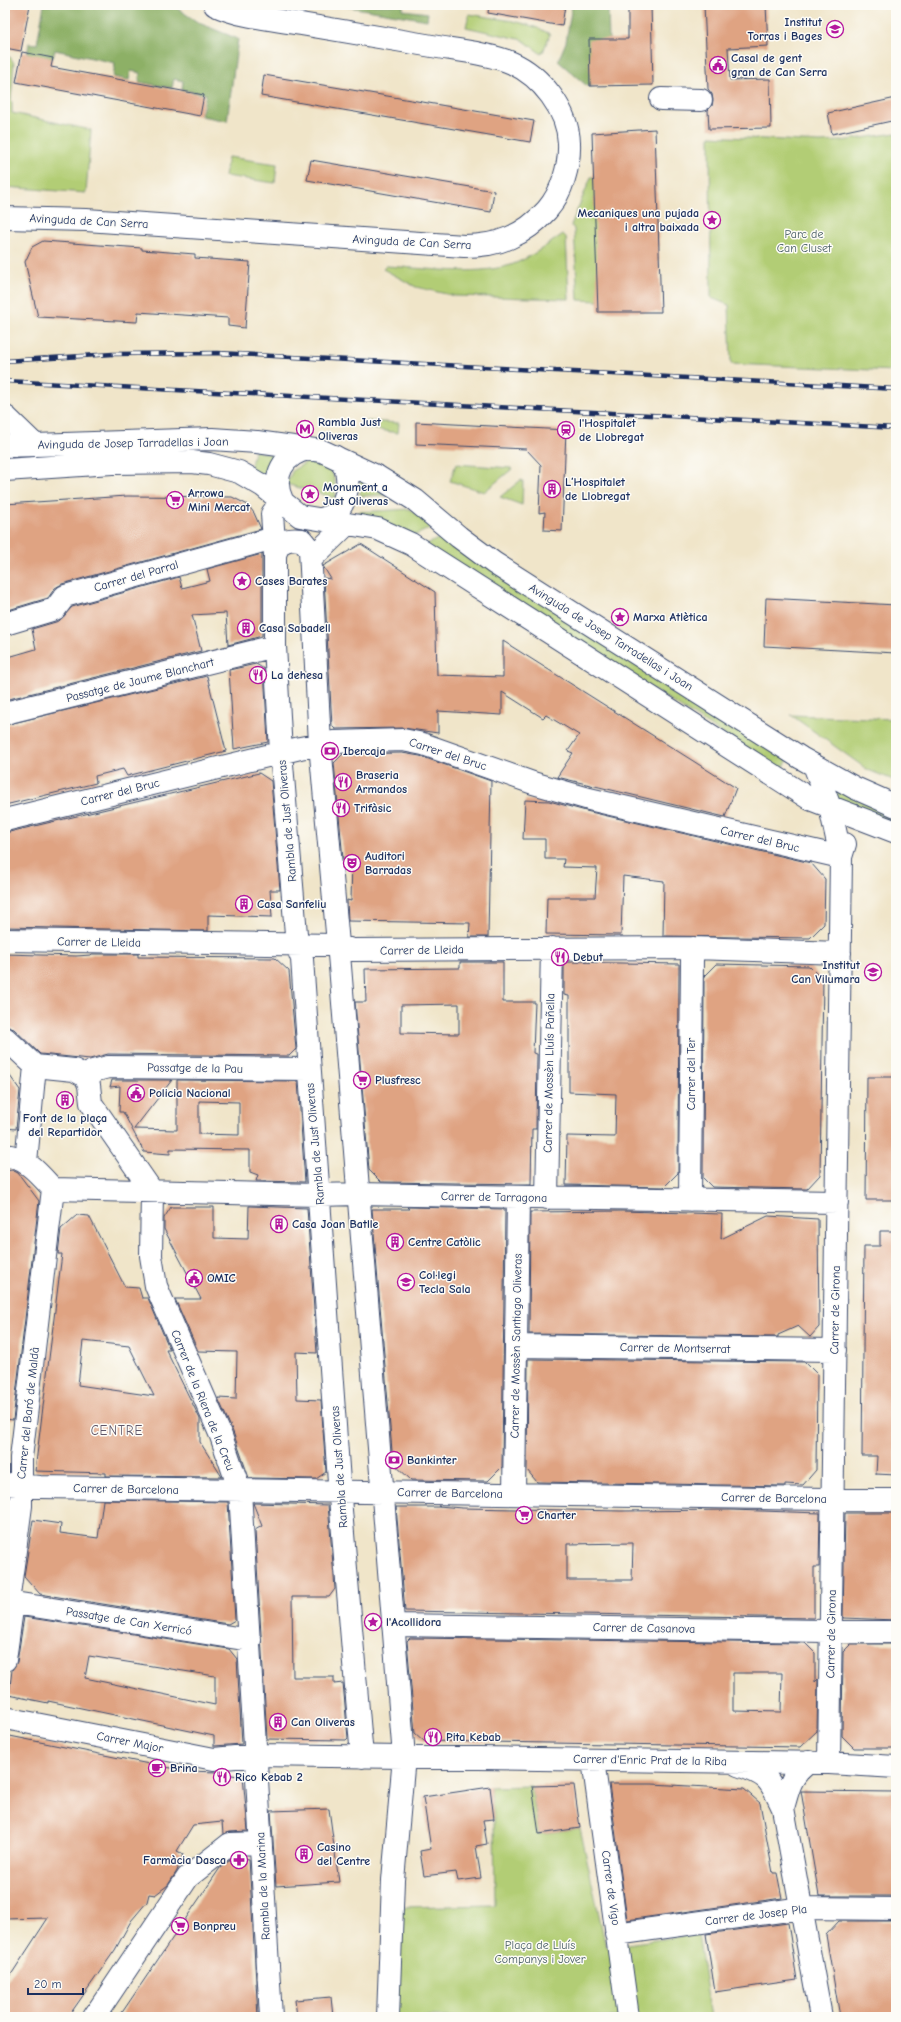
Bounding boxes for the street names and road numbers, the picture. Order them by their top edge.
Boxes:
street label: Avinguda de Can Serra [29,211,149,231]
street label: Avinguda de Can Serra [352,232,472,252]
street label: Avinguda de Josep Tarradellas i Joan [37,434,229,452]
street label: Carrer del Parral [92,557,180,595]
street label: Avinguda de Josep Tarradellas i Joan [526,580,696,694]
street label: Passatge de Jaume Blanchart [65,655,216,705]
street label: Carrer del Bruc [407,735,489,773]
street label: Rambla de Just Oliveras [275,759,299,883]
street label: Carrer del Bruc [79,775,161,809]
street label: Carrer del Bruc [719,823,801,855]
street label: Carrer de Lleida [57,934,141,950]
street label: Carrer de Lleida [380,942,464,958]
street label: Carrer de Mossèn Lluís Pañella [541,993,557,1153]
street label: Carrer del Ter [684,1037,698,1110]
street label: Passatge de la Pau [147,1060,243,1076]
street label: Rambla de Just Oliveras [303,1082,327,1206]
street label: Carrer de Tarragona [441,1189,547,1205]
street label: Carrer de Mossèn Santiago Oliveras [507,1253,525,1439]
street label: Carrer de Girona [827,1265,843,1355]
street label: Carrer de la Riera de la Creu [168,1327,238,1473]
street label: Carrer de Montserrat [620,1340,731,1356]
street label: Carrer del Baró de Maldà [14,1346,42,1480]
street label: Rambla de Just Oliveras [328,1405,350,1529]
street label: Carrer de Barcelona [73,1481,179,1497]
street label: Carrer de Barcelona [397,1485,503,1501]
street label: Carrer de Barcelona [721,1490,827,1506]
street label: Carrer de Girona [823,1589,839,1679]
street label: Passatge de Can Xerricó [65,1604,193,1638]
street label: Carrer de Casanova [593,1620,695,1636]
street label: Carrer Major [95,1729,165,1755]
street label: Carrer d'Enric Prat de la Riba [573,1752,727,1768]
street label: Rambla de la Marina [253,1832,273,1940]
street label: Carrer de Vigo [599,1849,623,1927]
street label: Carrer de Josep Pla [704,1902,808,1928]

